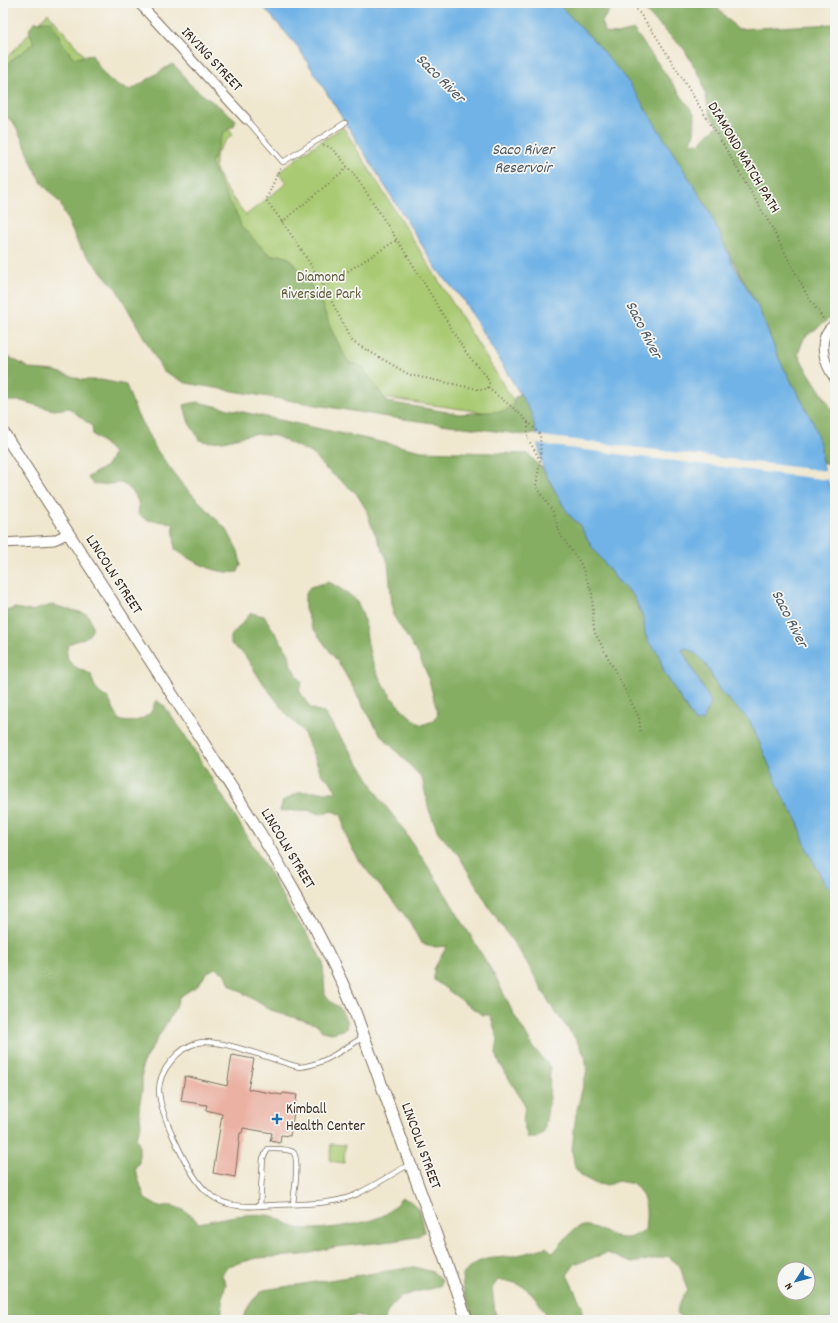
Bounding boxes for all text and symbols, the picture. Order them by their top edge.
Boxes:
street label: IRVING STREET [175,23,247,97]
water label: Saco River [410,49,472,111]
street label: DIAMOND MATCH PATH [701,98,785,218]
water label: Saco River Reservoir [492,139,556,180]
park label: Diamond Riverside Park [281,267,361,306]
water label: Saco River [619,297,668,365]
street label: LINCOLN STREET [79,531,147,619]
water label: Saco River [765,586,814,654]
street label: LINCOLN STREET [254,804,320,894]
place label: Kimball Health Center [286,1099,366,1138]
street label: LINCOLN STREET [394,1100,446,1192]
marker: Kimball Health Center [271,1113,283,1125]
north arrow [776,1261,816,1301]
text: N [781,1278,798,1293]

